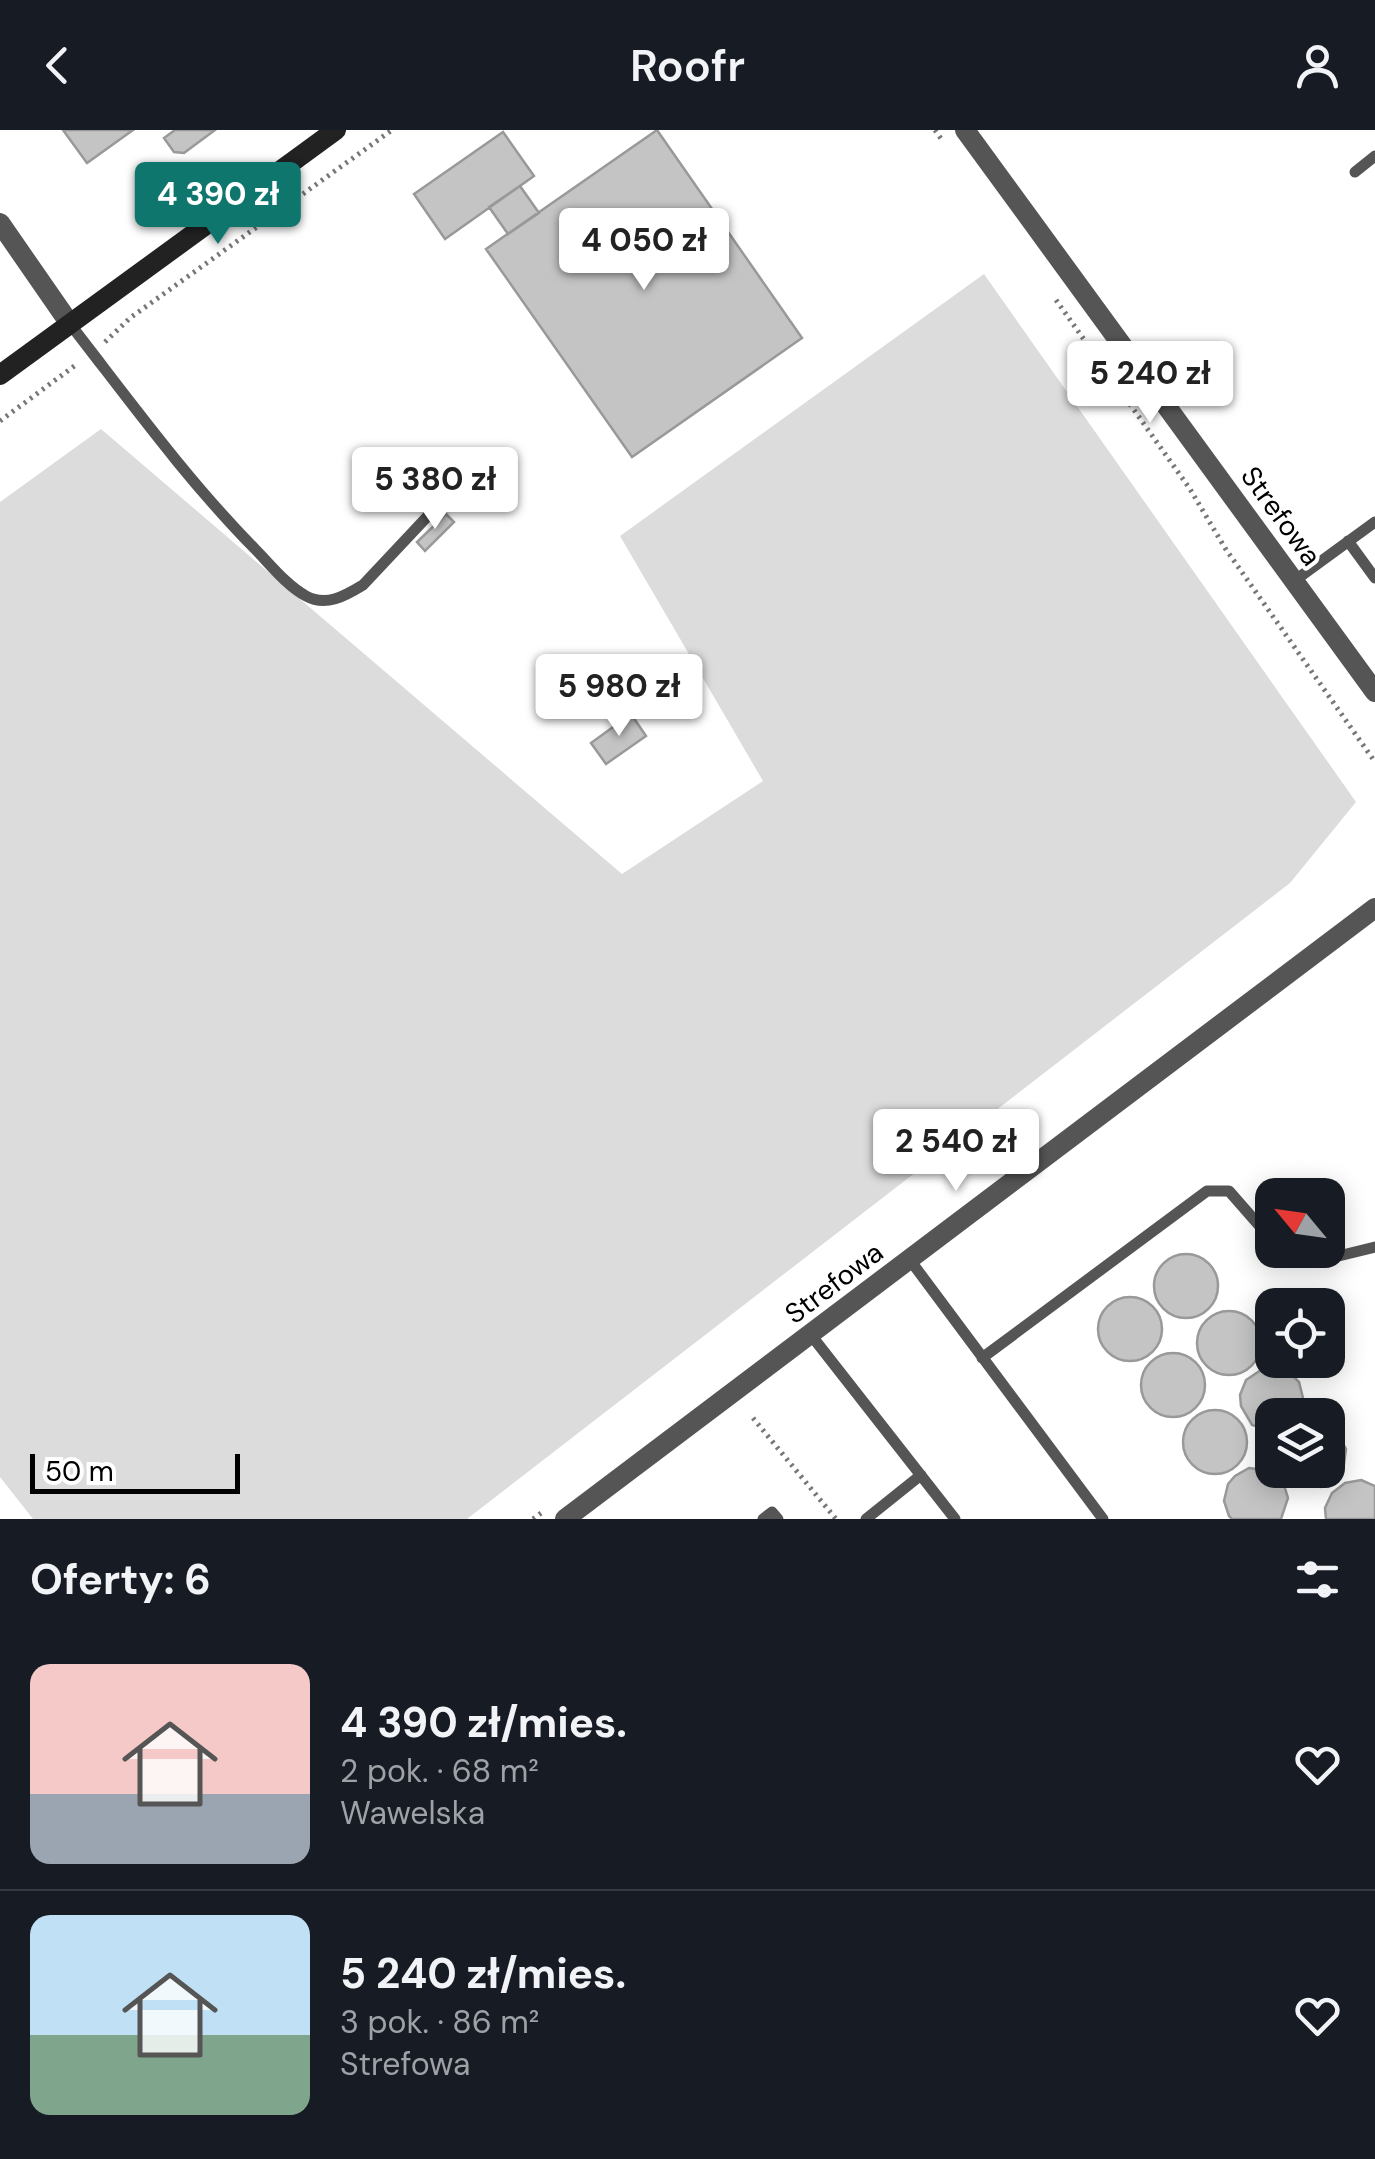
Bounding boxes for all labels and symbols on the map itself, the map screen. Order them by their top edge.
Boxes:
pin: 4 390 zł [115,162,321,247]
pin: 4 050 zł [541,208,747,293]
pin: 5 240 zł [1047,341,1253,426]
pin: 5 380 zł [332,447,538,532]
street label: Strefowa [1233,459,1329,573]
pin: 5 980 zł [516,654,722,739]
pin: 2 540 zł [853,1109,1059,1194]
north arrow [1255,1178,1345,1268]
street label: Strefowa [777,1234,891,1332]
scale bar [30,1449,240,1494]

